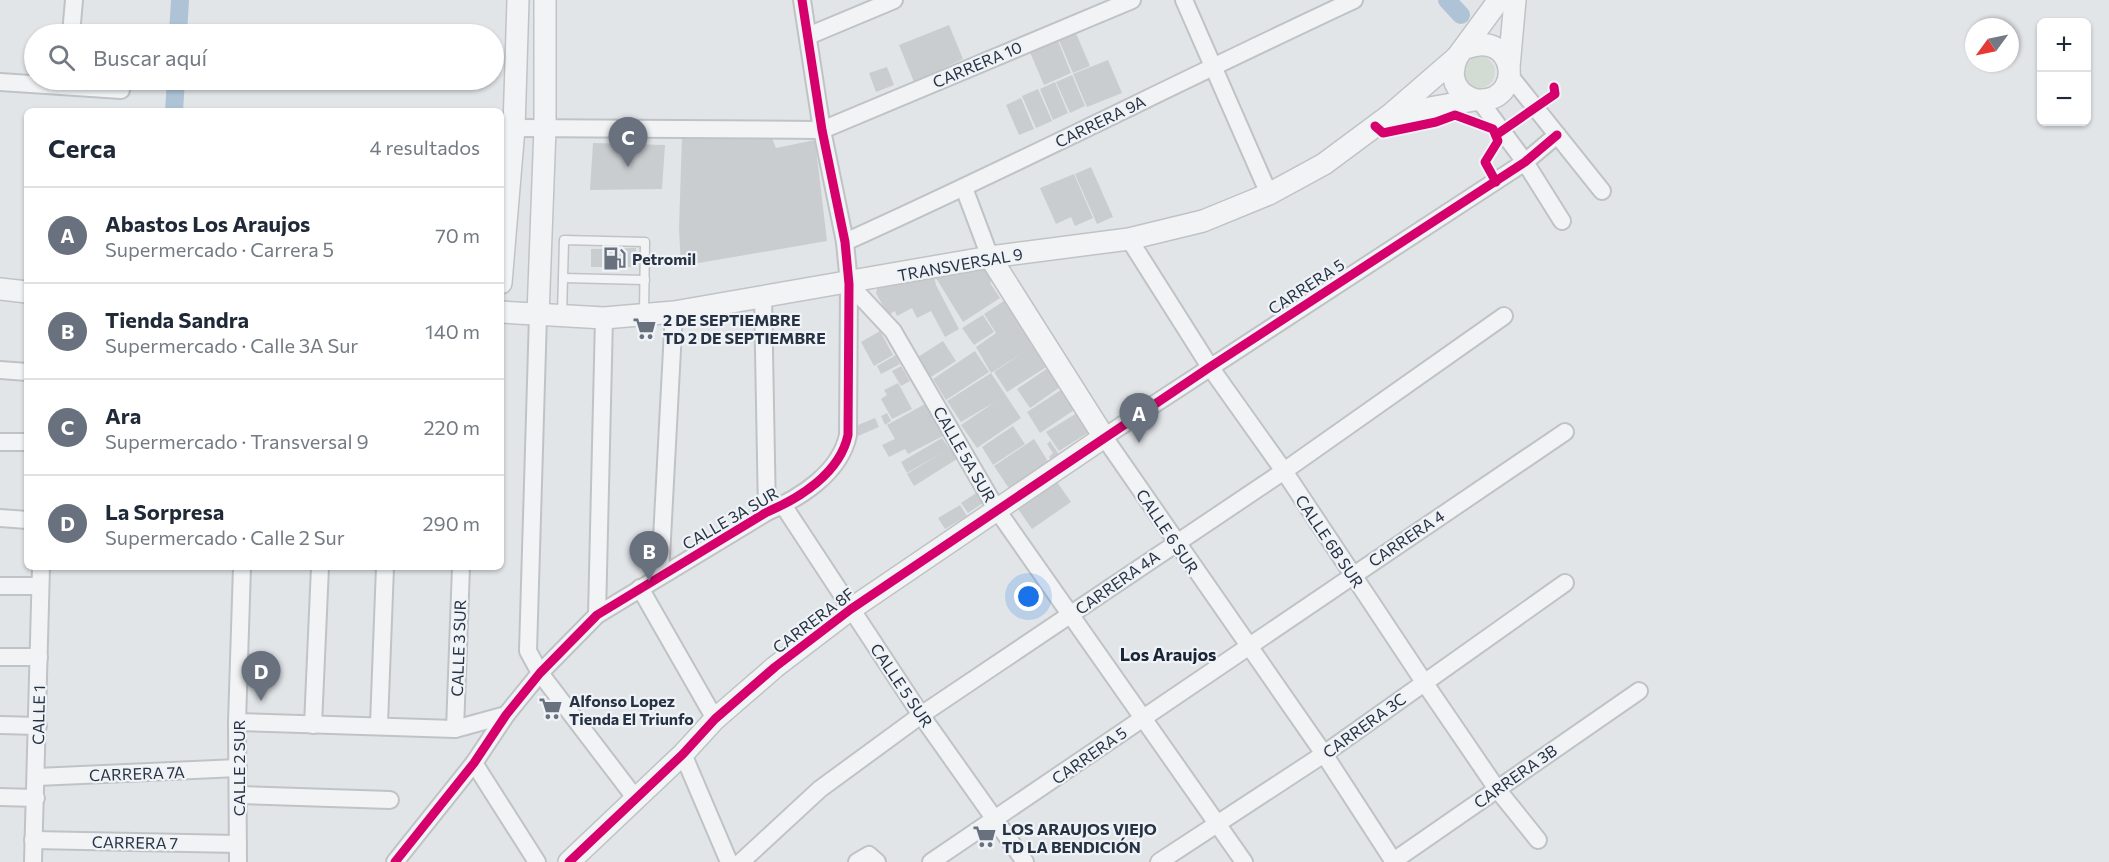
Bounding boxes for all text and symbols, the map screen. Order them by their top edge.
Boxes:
north arrow [1965,18,2019,72]
map controls [2037,18,2091,126]
button: + [2037,18,2091,72]
search box [24,24,504,90]
street label: CARRERA 10 [930,37,1024,91]
icon: search [45,41,78,74]
text: Buscar aquí [93,44,207,71]
button: − [2037,72,2091,126]
street label: CARRERA 9A [1052,91,1148,151]
pin: C [608,118,648,167]
text: Cerca [48,132,116,163]
text: 4 resultados [370,135,480,159]
text: Abastos Los Araujos [105,210,310,237]
text: A [60,223,75,247]
text: 70 m [435,223,480,247]
text: Supermercado · Carrera 5 [105,237,334,261]
street label: TRANSVERSAL 9 [896,244,1024,284]
fuel station icon: Petromil [601,245,627,271]
place label: Petromil [632,249,696,268]
street label: CARRERA 5 [1264,254,1348,318]
text: Tienda Sandra [105,306,249,333]
place label: 2 DE SEPTIEMBRE TD 2 DE SEPTIEMBRE [663,310,826,347]
supermarket icon: 2 DE SEPTIEMBRE TD 2 DE SEPTIEMBRE [632,315,658,341]
text: B [61,319,74,343]
text: 140 m [425,319,480,343]
text: Supermercado · Calle 3A Sur [105,333,358,357]
pin: A [1120,394,1158,443]
text: Ara [105,402,141,429]
street label: CALLE 5A SUR [930,403,1000,506]
text: C [61,415,74,439]
text: 220 m [424,415,480,439]
text: Supermercado · Transversal 9 [105,429,369,453]
street label: CALLE 3A SUR [679,483,782,553]
street label: CALLE 6 SUR [1133,485,1203,577]
street label: CALLE 6B SUR [1292,491,1368,591]
text: La Sorpresa [105,498,224,525]
street label: CARRERA 4 [1364,505,1448,570]
text: D [60,511,75,535]
text: 290 m [422,511,480,535]
text: Supermercado · Calle 2 Sur [105,525,345,549]
pin: B [630,532,668,581]
street label: CARRERA 4A [1071,546,1163,618]
your location [1014,582,1043,611]
street label: CARRERA 8F [769,583,857,657]
street label: CALLE 3 SUR [447,599,469,697]
street label: CALLE 5 SUR [867,640,937,731]
district label: Los Araujos [1120,643,1216,665]
pin: D [242,652,280,701]
street label: CALLE 1 [28,685,48,745]
street label: CARRERA 3C [1319,689,1409,761]
place label: Alfonso Lopez Tienda El Triunfo [569,691,694,728]
supermarket icon: Alfonso Lopez Tienda El Triunfo [538,696,564,722]
street label: CALLE 2 SUR [229,719,248,816]
street label: CARRERA 5 [1048,722,1130,788]
street label: CARRERA 3B [1470,740,1560,812]
street label: CARRERA 7A [89,762,185,784]
place label: LOS ARAUJOS VIEJO TD LA BENDICIÓN [1002,819,1157,856]
supermarket icon: LOS ARAUJOS VIEJO TD LA BENDICIÓN [971,824,997,850]
street label: CARRERA 7 [92,832,178,852]

